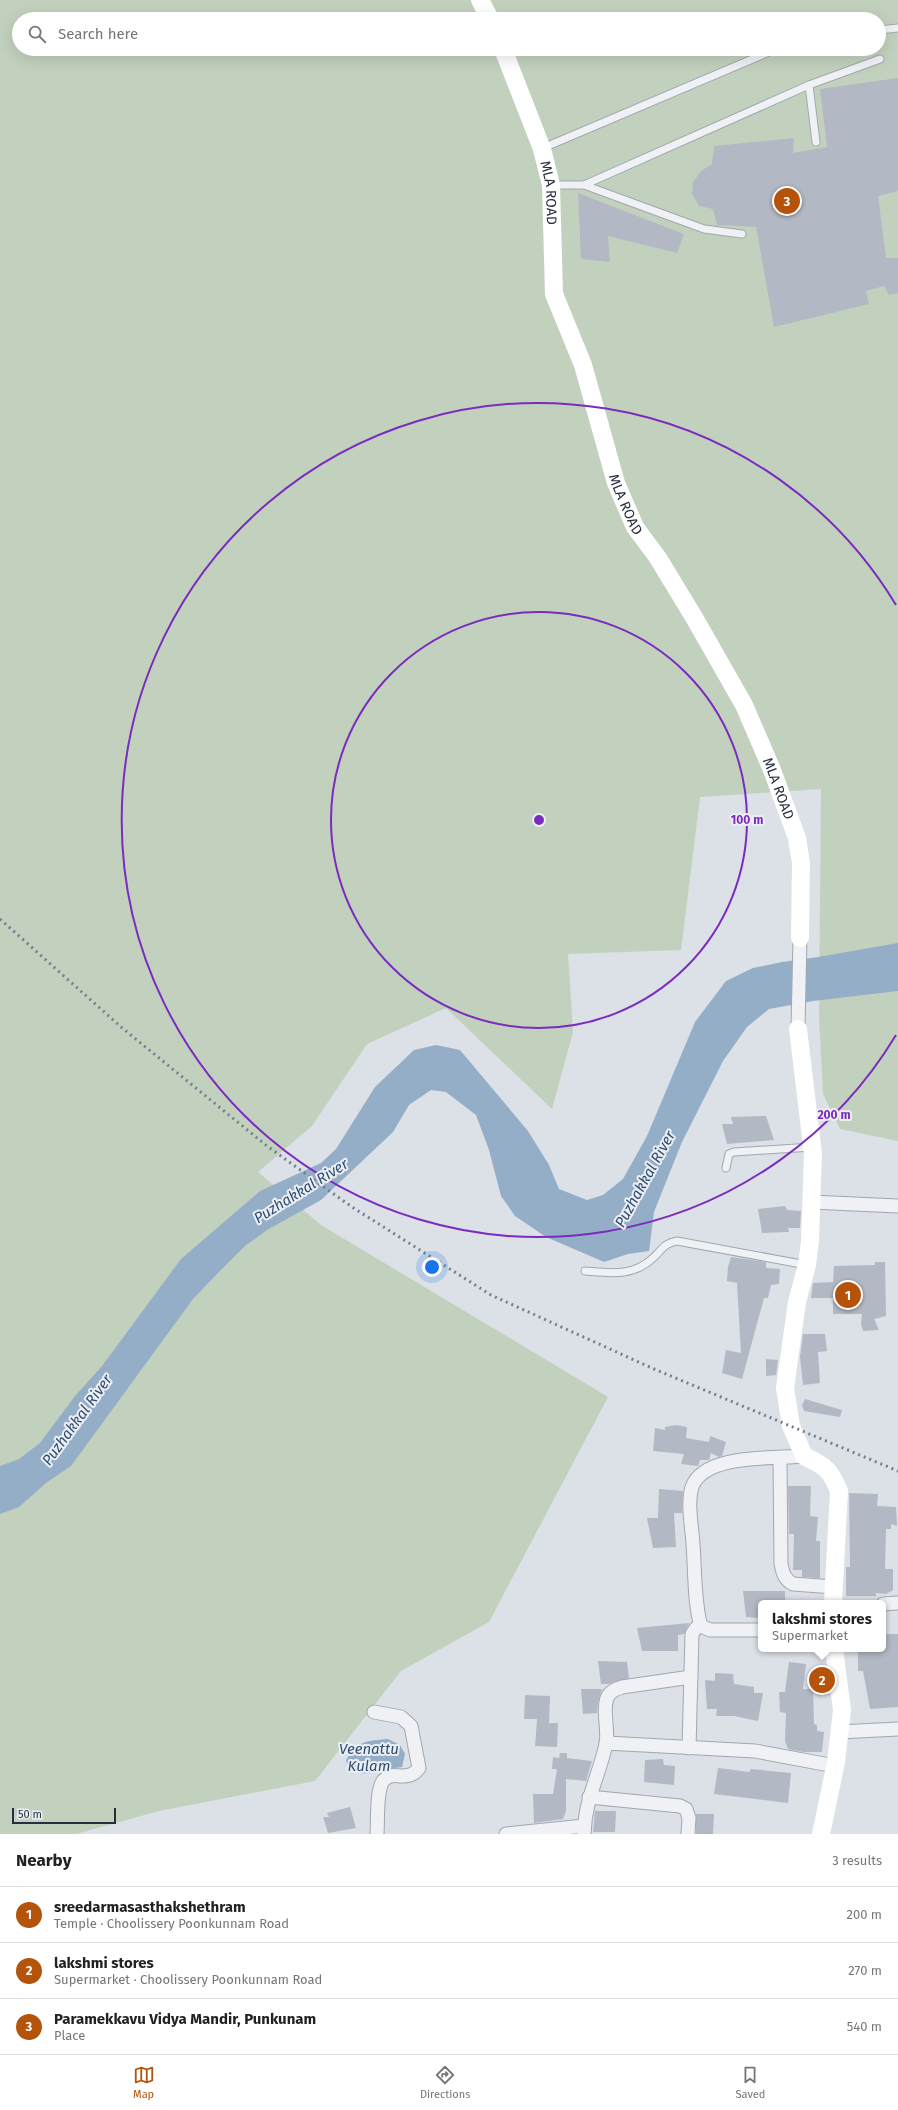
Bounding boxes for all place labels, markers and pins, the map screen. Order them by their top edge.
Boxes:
pin: 3 [774,186,800,216]
centre of rings [532,813,546,827]
pin: 1 [835,1280,861,1310]
pin: 2 [809,1665,835,1695]

